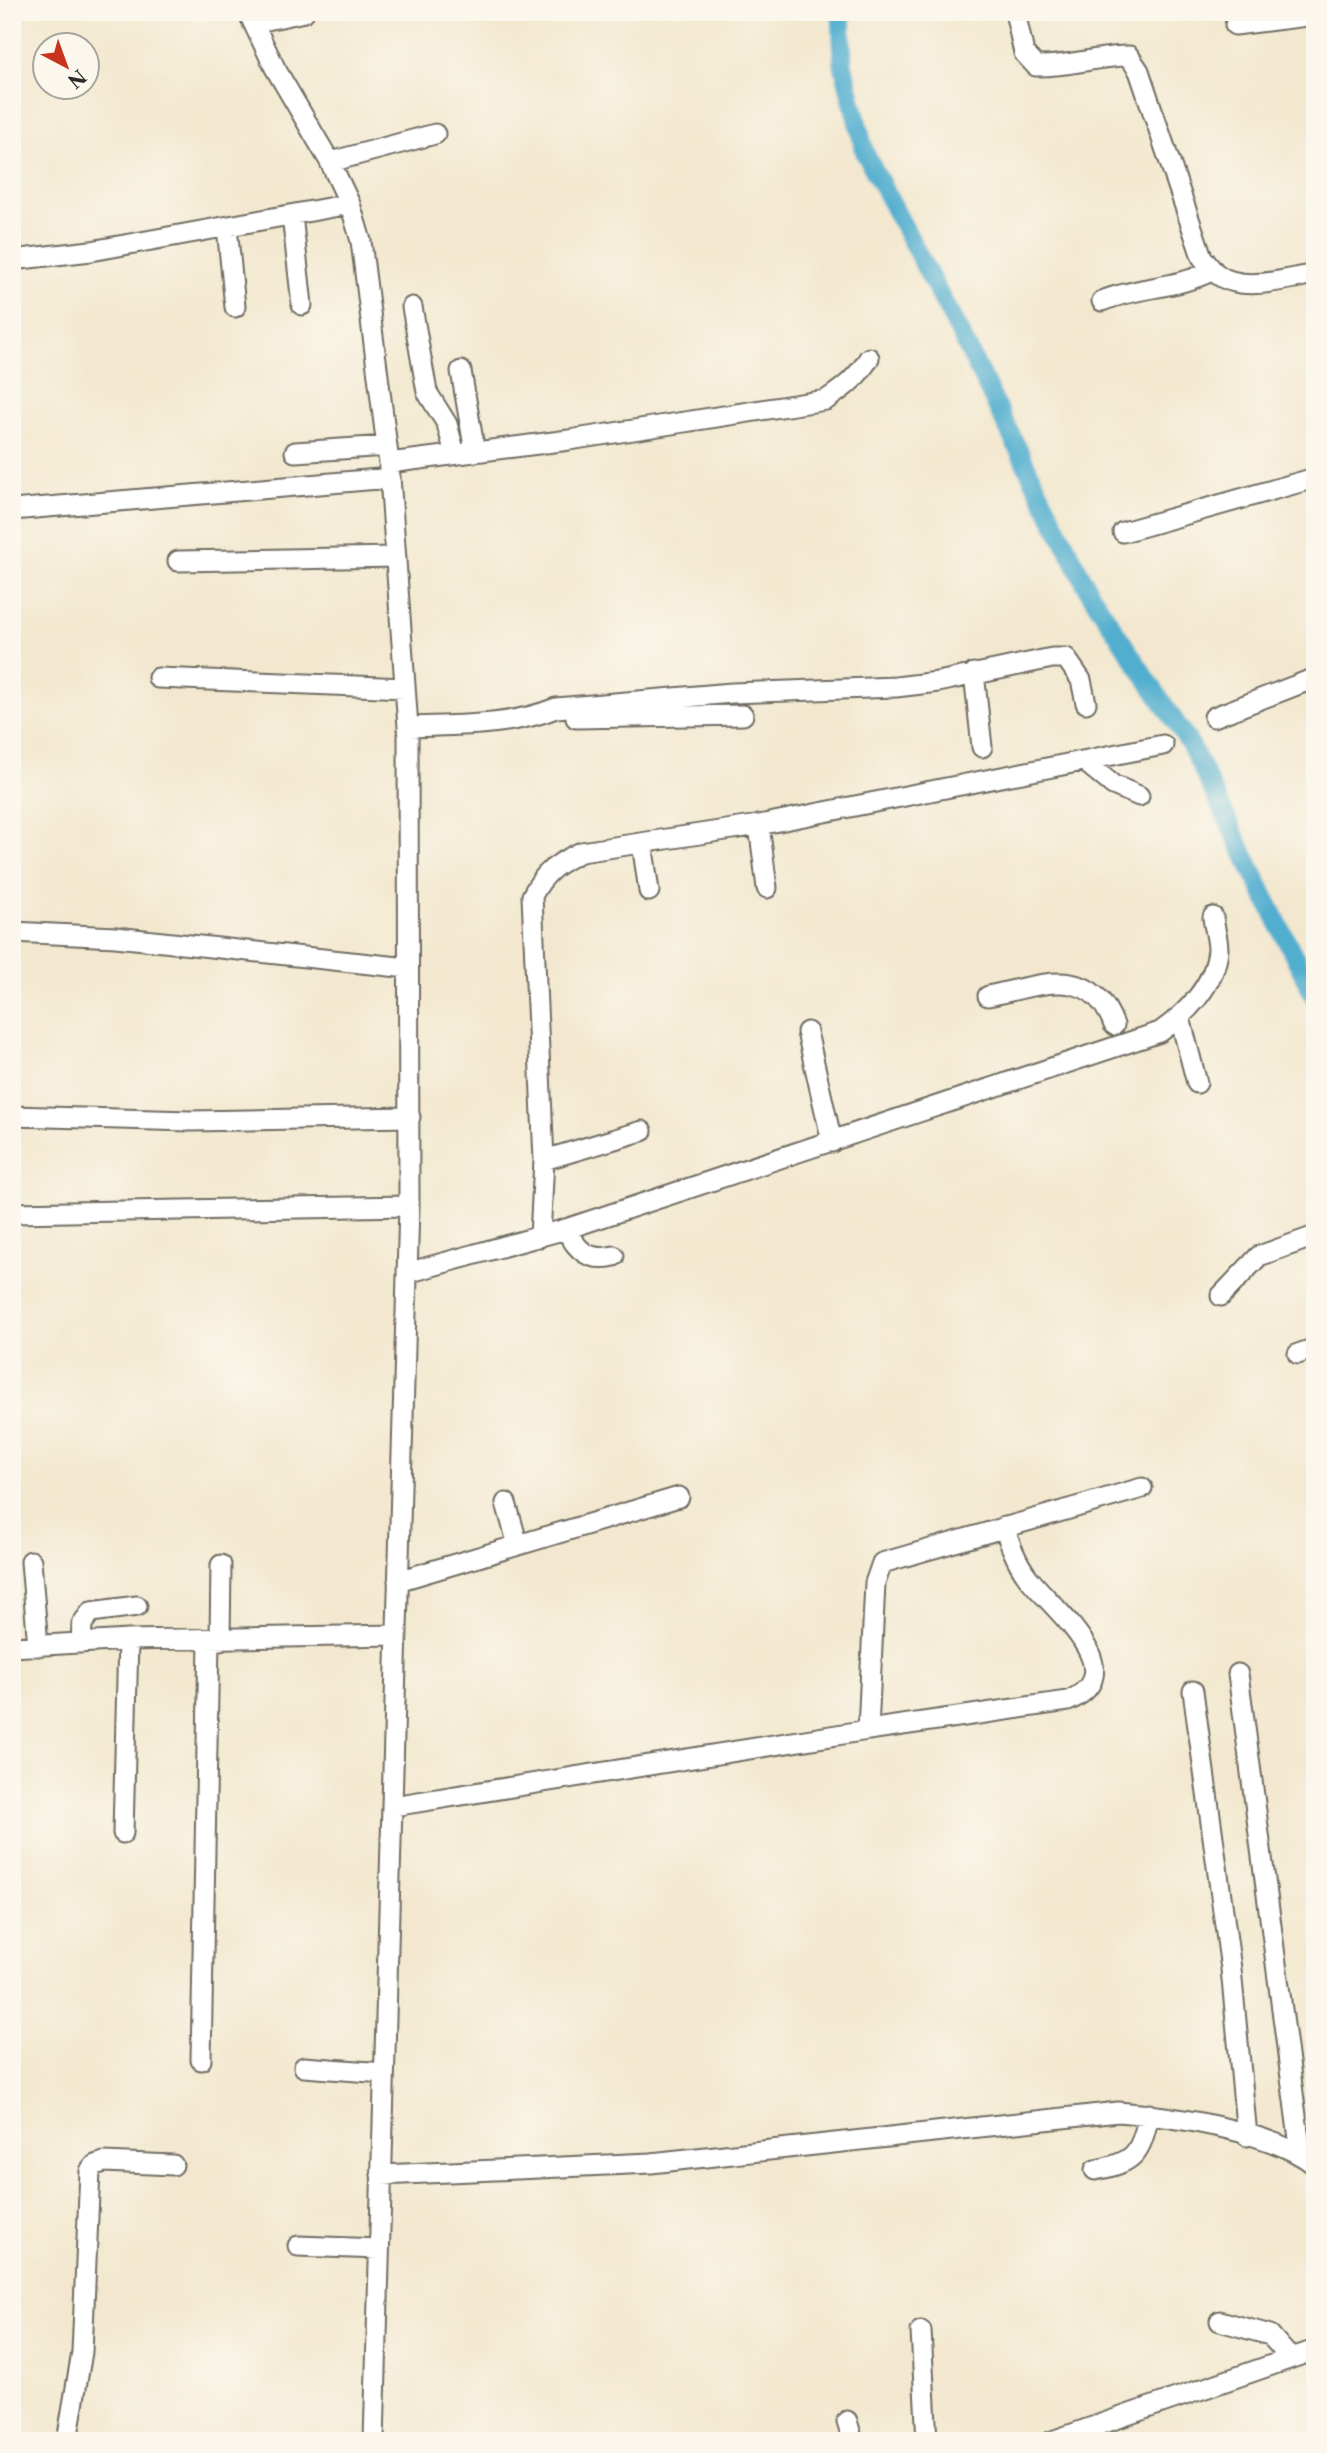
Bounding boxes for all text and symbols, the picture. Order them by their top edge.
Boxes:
north arrow [32,32,102,102]
text: N [63,64,91,93]

